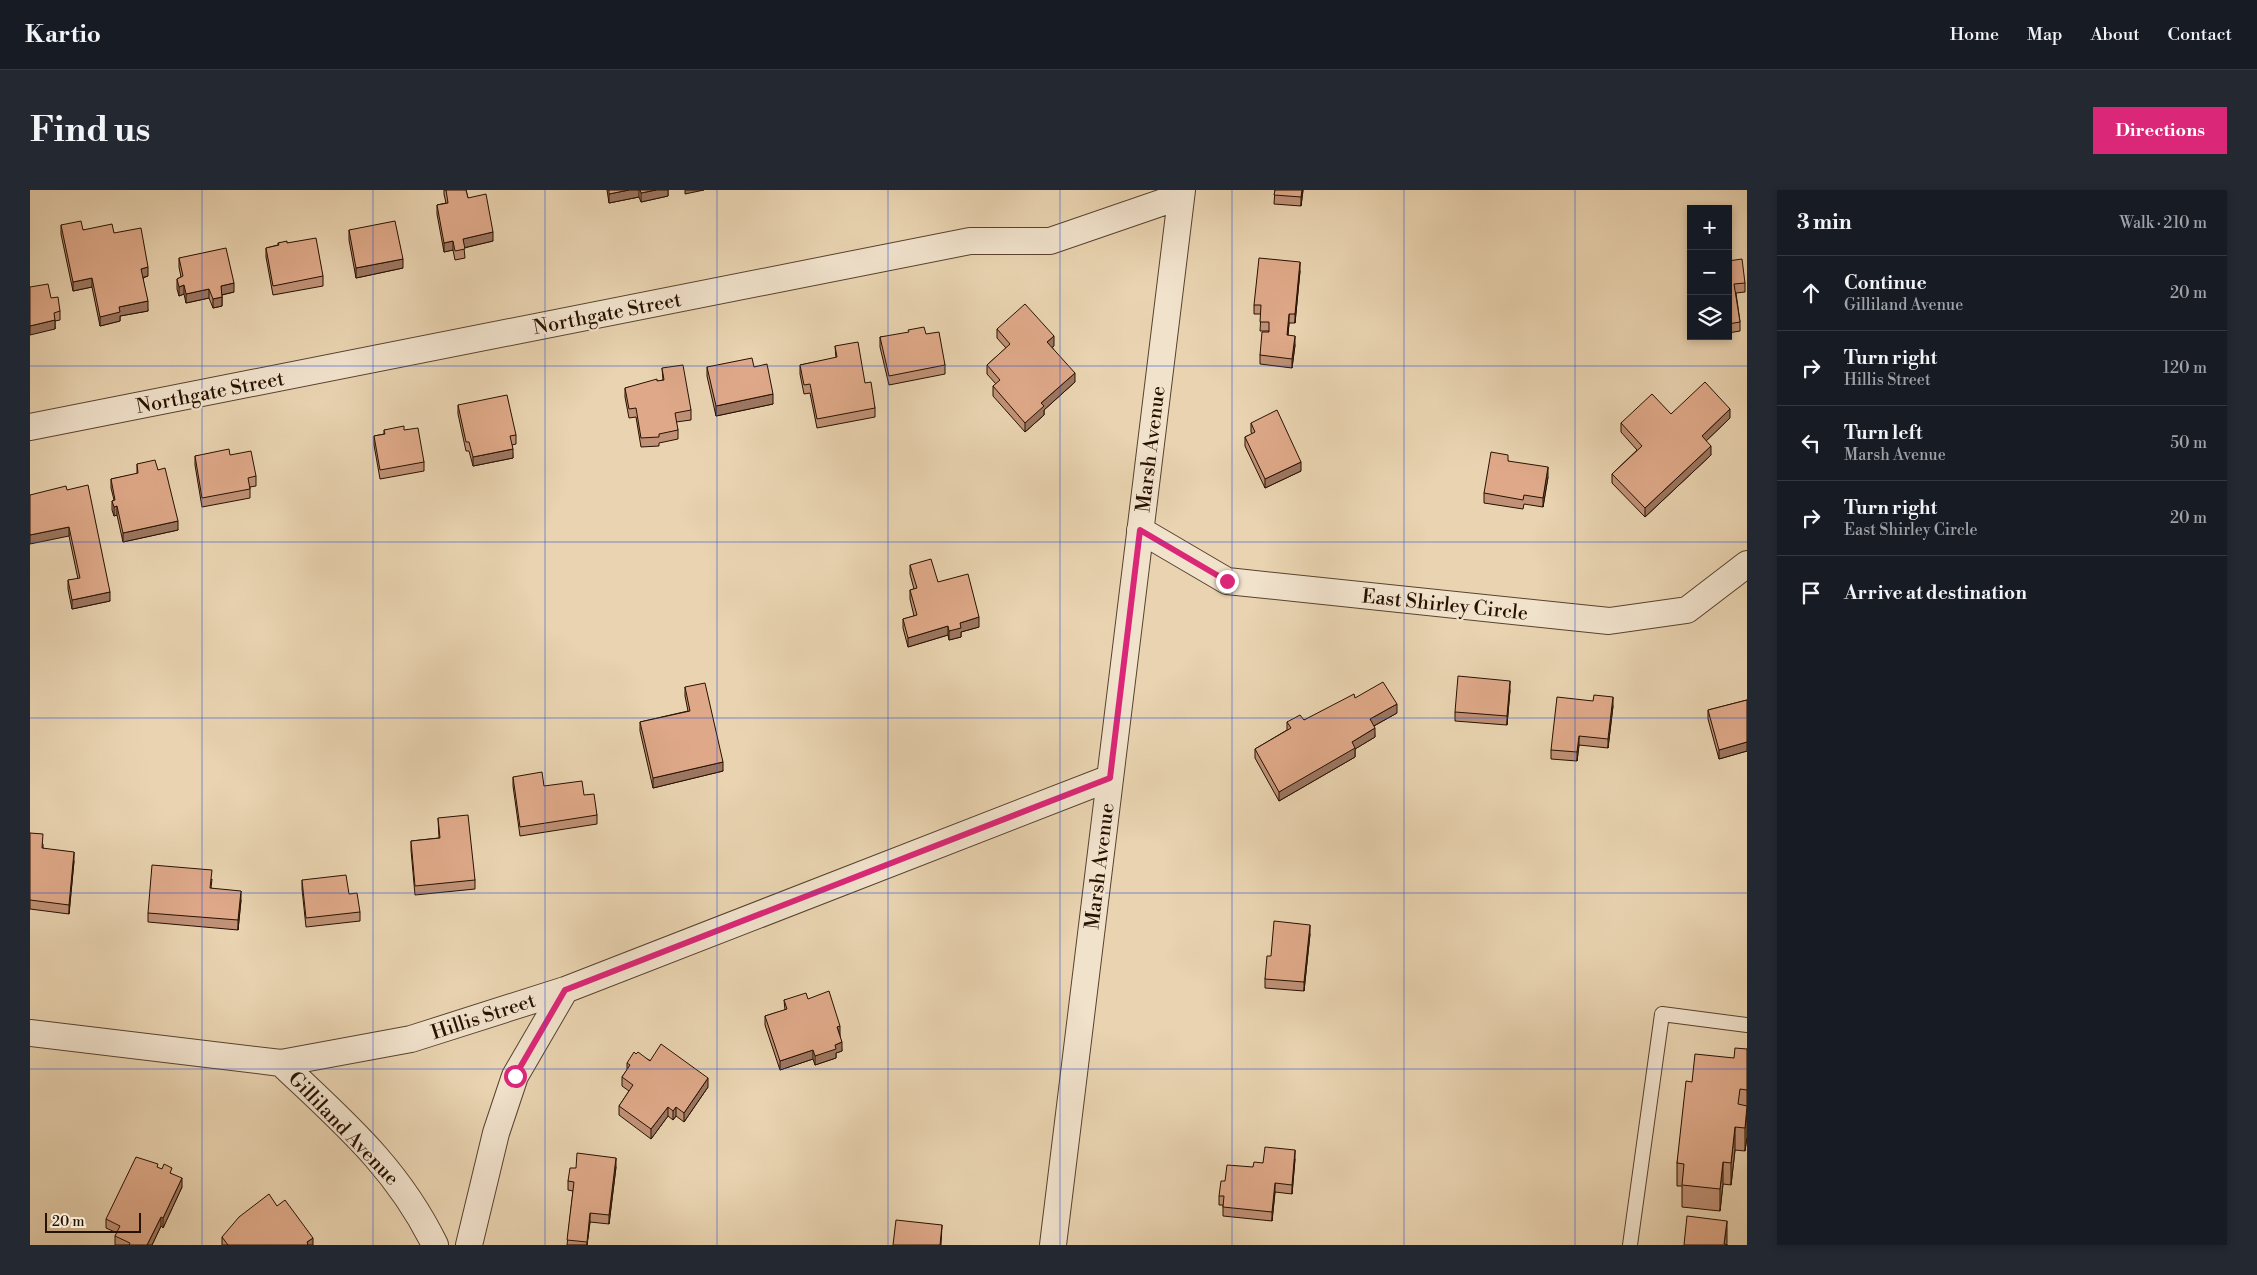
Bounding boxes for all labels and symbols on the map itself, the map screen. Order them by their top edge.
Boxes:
street label: Northgate Street [531,288,683,341]
street label: Northgate Street [134,367,286,420]
street label: Marsh Avenue [1131,385,1172,514]
route end [1216,570,1239,593]
street label: East Shirley Circle [1361,584,1529,627]
street label: Marsh Avenue [1080,802,1121,931]
street label: Hillis Street [428,989,539,1046]
route start [504,1065,527,1088]
street label: Gilliland Avenue [282,1067,404,1191]
scale bar [45,1210,141,1233]

